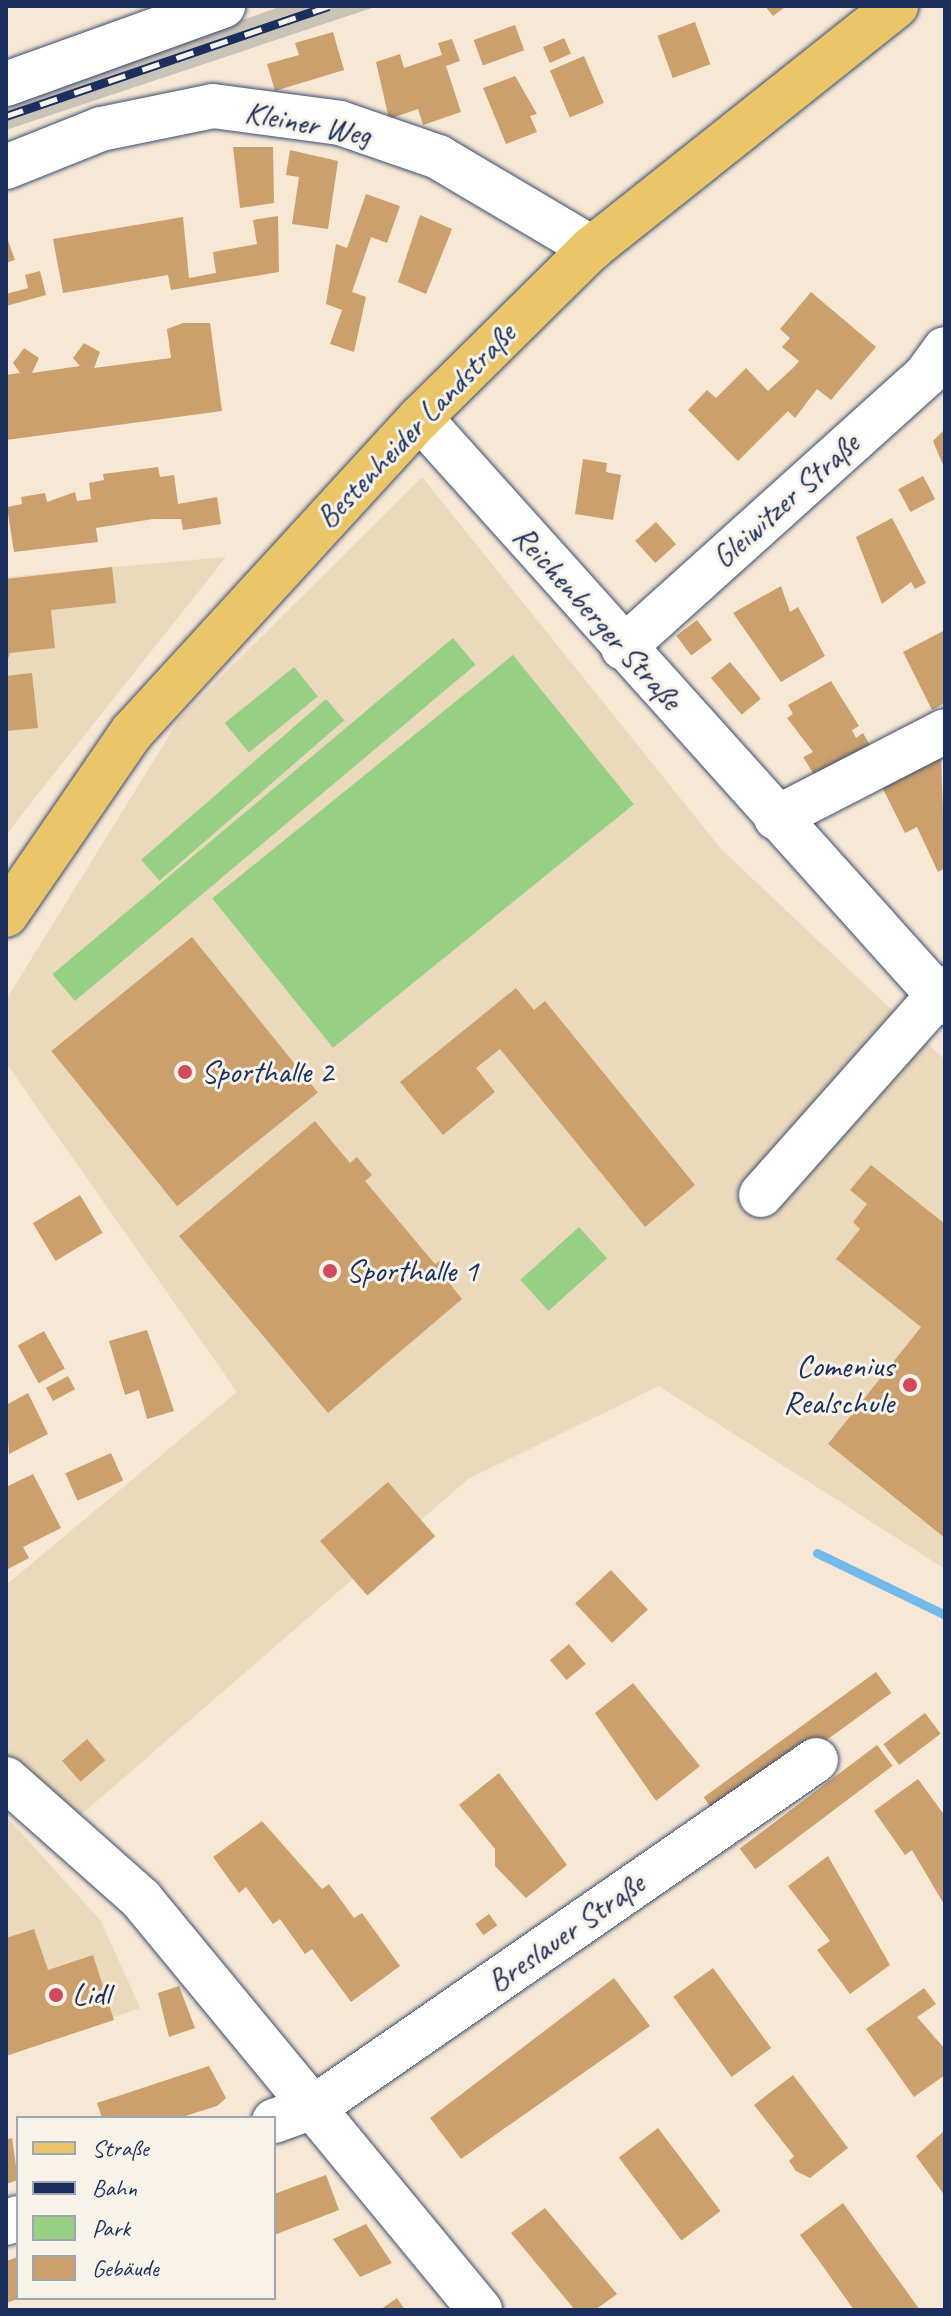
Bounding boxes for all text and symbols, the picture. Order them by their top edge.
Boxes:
street label: Kleiner Weg [242,93,374,155]
street label: Bestenheider Landstraße [308,315,524,537]
street label: Gleiwitzer Straße [704,425,868,577]
street label: Reichenberger Straße [504,517,690,719]
place label: Sporthalle 2 [201,1053,333,1091]
marker: Sporthalle 2 [176,1063,194,1081]
place label: Sporthalle 1 [346,1252,478,1290]
marker: Sporthalle 1 [321,1262,339,1280]
place label: Comenius Realschule [783,1348,894,1423]
marker: Comenius Realschule [901,1376,919,1394]
street label: Breslauer Straße [479,1864,653,2002]
place label: Lidl [72,1976,110,2014]
marker: Lidl [47,1986,65,2004]
legend [16,2116,276,2300]
text: Straße [92,2133,149,2163]
text: Bahn [92,2173,137,2203]
text: Park [92,2213,130,2243]
text: Gebäude [92,2253,159,2283]

